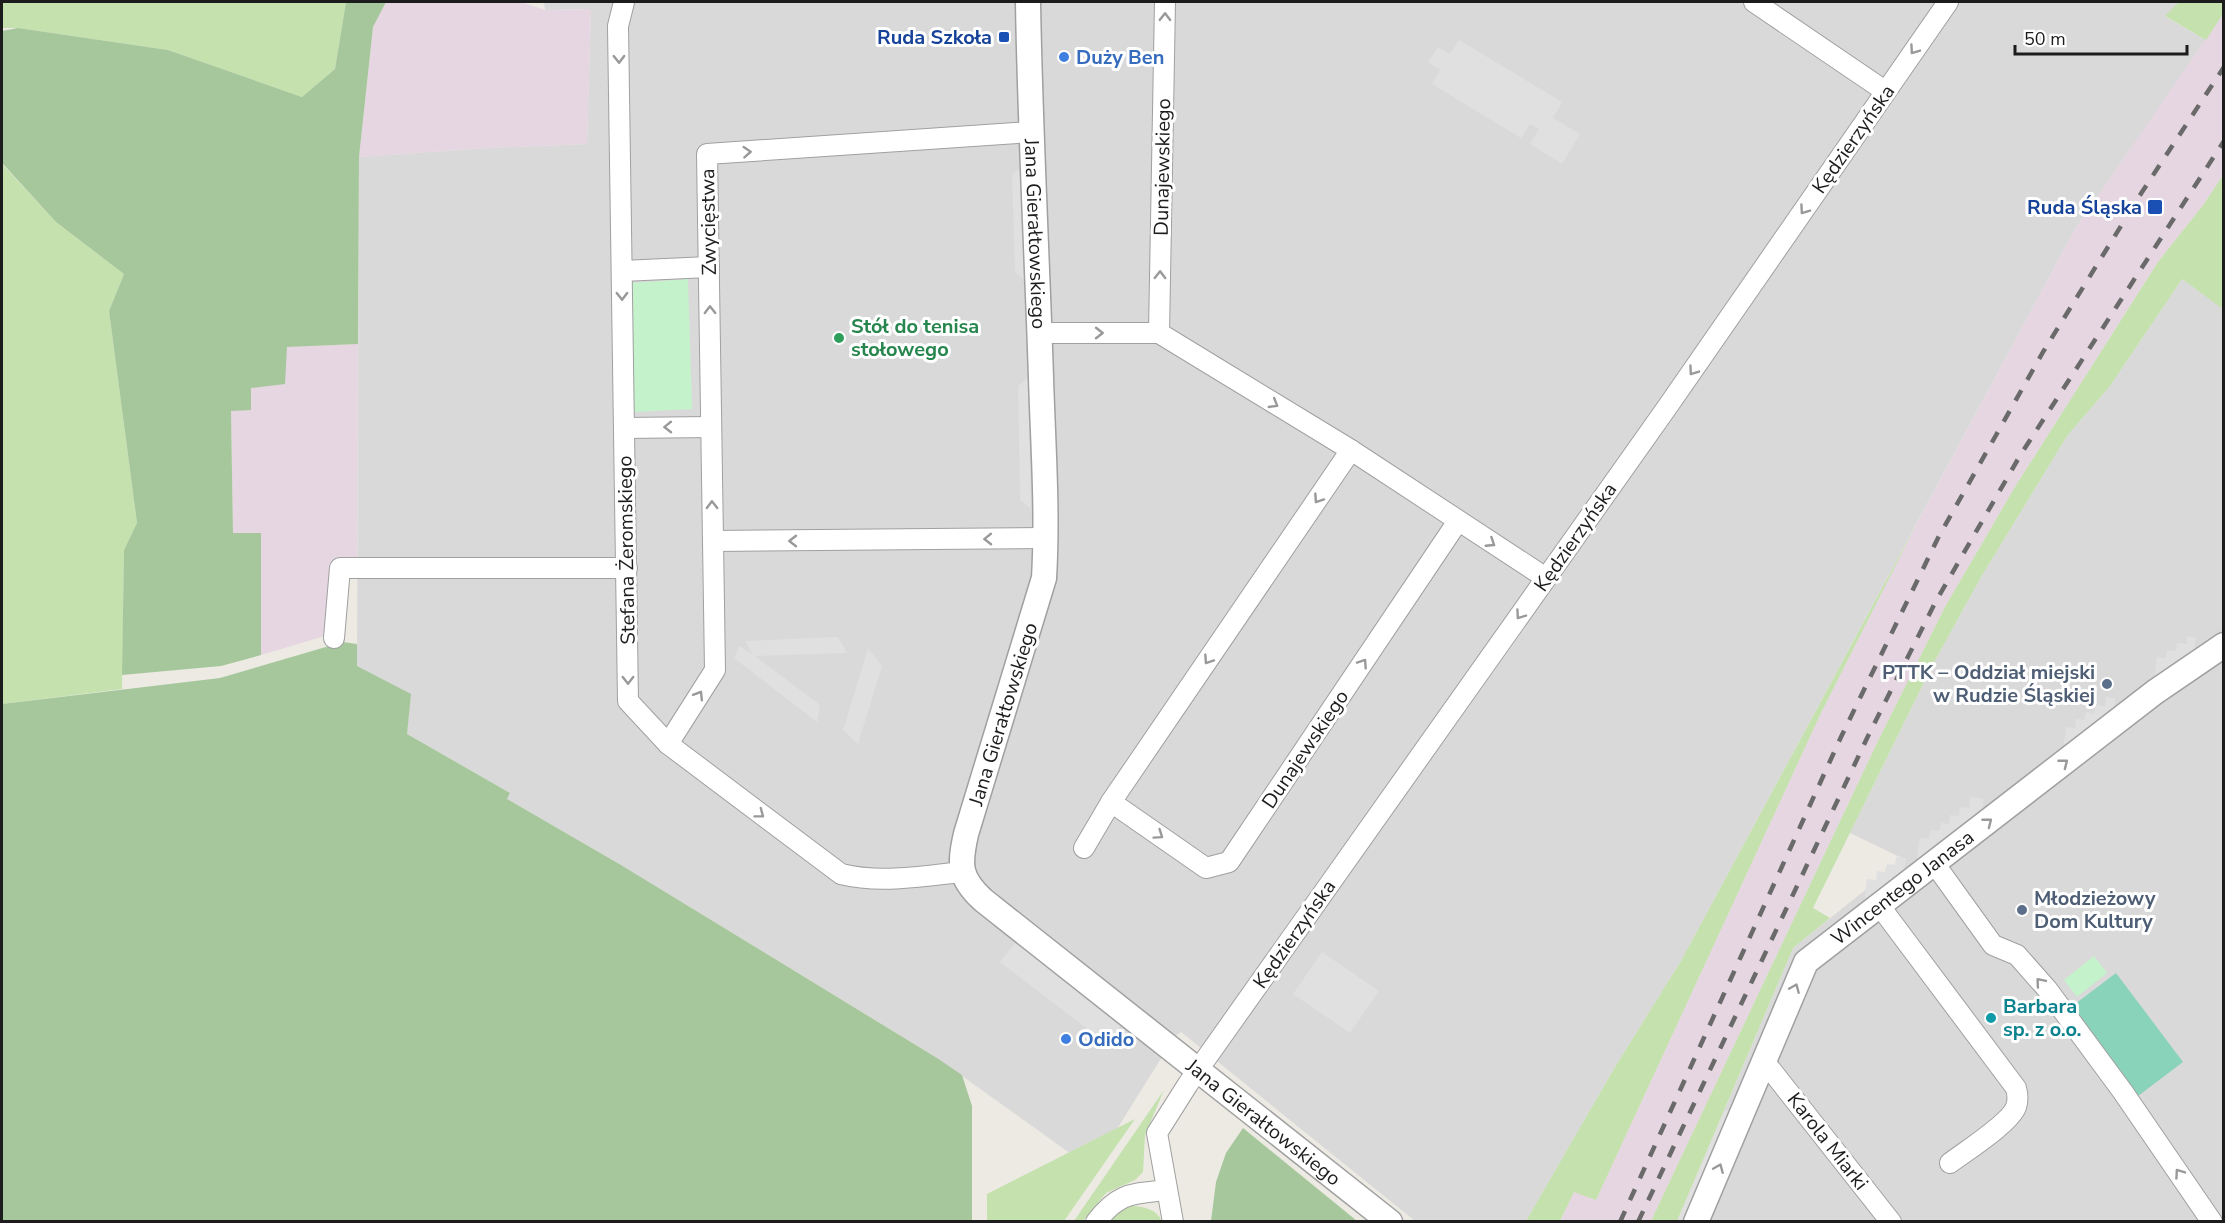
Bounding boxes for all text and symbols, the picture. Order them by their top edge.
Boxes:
one-way arrow [1159,12,1171,21]
scale bar [2015,18,2188,56]
place label: Ruda Szkoła [877,24,992,51]
text: 50 m [2024,27,2066,51]
marker: Ruda Szkoła [997,30,1011,44]
one-way arrow [1911,43,1922,54]
place label: Duży Ben [1076,44,1164,71]
marker: Duży Ben [1057,50,1071,64]
one-way arrow [613,55,625,64]
street label: Kędzierzyńska [1806,79,1901,199]
street label: Dunajewskiego [1148,98,1177,236]
street label: Jana Gierałtowskiego [1018,137,1052,330]
one-way arrow [742,146,751,159]
street label: Zwycięstwa [694,168,723,276]
place label: Ruda Śląska [2027,194,2142,221]
marker: Ruda Śląska [2146,198,2164,216]
one-way arrow [1800,203,1811,214]
one-way arrow [1154,270,1166,279]
one-way arrow [616,292,628,301]
one-way arrow [703,305,716,314]
place label: Stół do tenisa stołowego [851,313,979,363]
one-way arrow [1094,327,1103,339]
marker: Stół do tenisa stołowego [832,331,846,345]
one-way arrow [1689,364,1700,375]
one-way arrow [1268,396,1278,408]
one-way arrow [663,421,672,433]
street label: Stefana Żeromskiego [611,455,642,645]
street label: Kędzierzyńska [1528,477,1623,597]
one-way arrow [1314,492,1325,503]
one-way arrow [706,500,718,509]
one-way arrow [983,533,992,545]
one-way arrow [788,535,797,547]
one-way arrow [1485,536,1496,547]
one-way arrow [1516,609,1527,620]
street label: Jana Gierałtowskiego [962,619,1044,810]
one-way arrow [1204,653,1215,664]
one-way arrow [1356,658,1367,669]
place label: PTTK – Oddział miejski w Rudzie Śląskiej [1882,659,2095,709]
one-way arrow [622,676,634,685]
marker: PTTK – Oddział miejski w Rudzie Śląskiej [2100,677,2114,691]
street label: Dunajewskiego [1256,685,1355,814]
one-way arrow [692,691,704,701]
one-way arrow [2057,759,2068,770]
one-way arrow [753,807,764,818]
one-way arrow [1981,818,1992,829]
street label: Wincentego Janasa [1825,824,1980,952]
one-way arrow [1153,828,1164,839]
street label: Kędzierzyńska [1247,874,1342,994]
place label: Młodzieżowy Dom Kultury [2034,885,2156,935]
marker: Młodzieżowy Dom Kultury [2015,903,2029,917]
one-way arrow [2036,978,2047,989]
one-way arrow [1788,984,1800,995]
place label: Barbara sp. z o.o. [2003,993,2082,1043]
marker: Barbara sp. z o.o. [1984,1011,1998,1025]
place label: Odido [1078,1026,1134,1053]
marker: Odido [1059,1032,1073,1046]
street label: Jana Gierałtowskiego [1180,1052,1346,1192]
street label: Karola Miarki [1781,1087,1874,1196]
one-way arrow [1712,1163,1724,1174]
one-way arrow [2175,1169,2186,1180]

